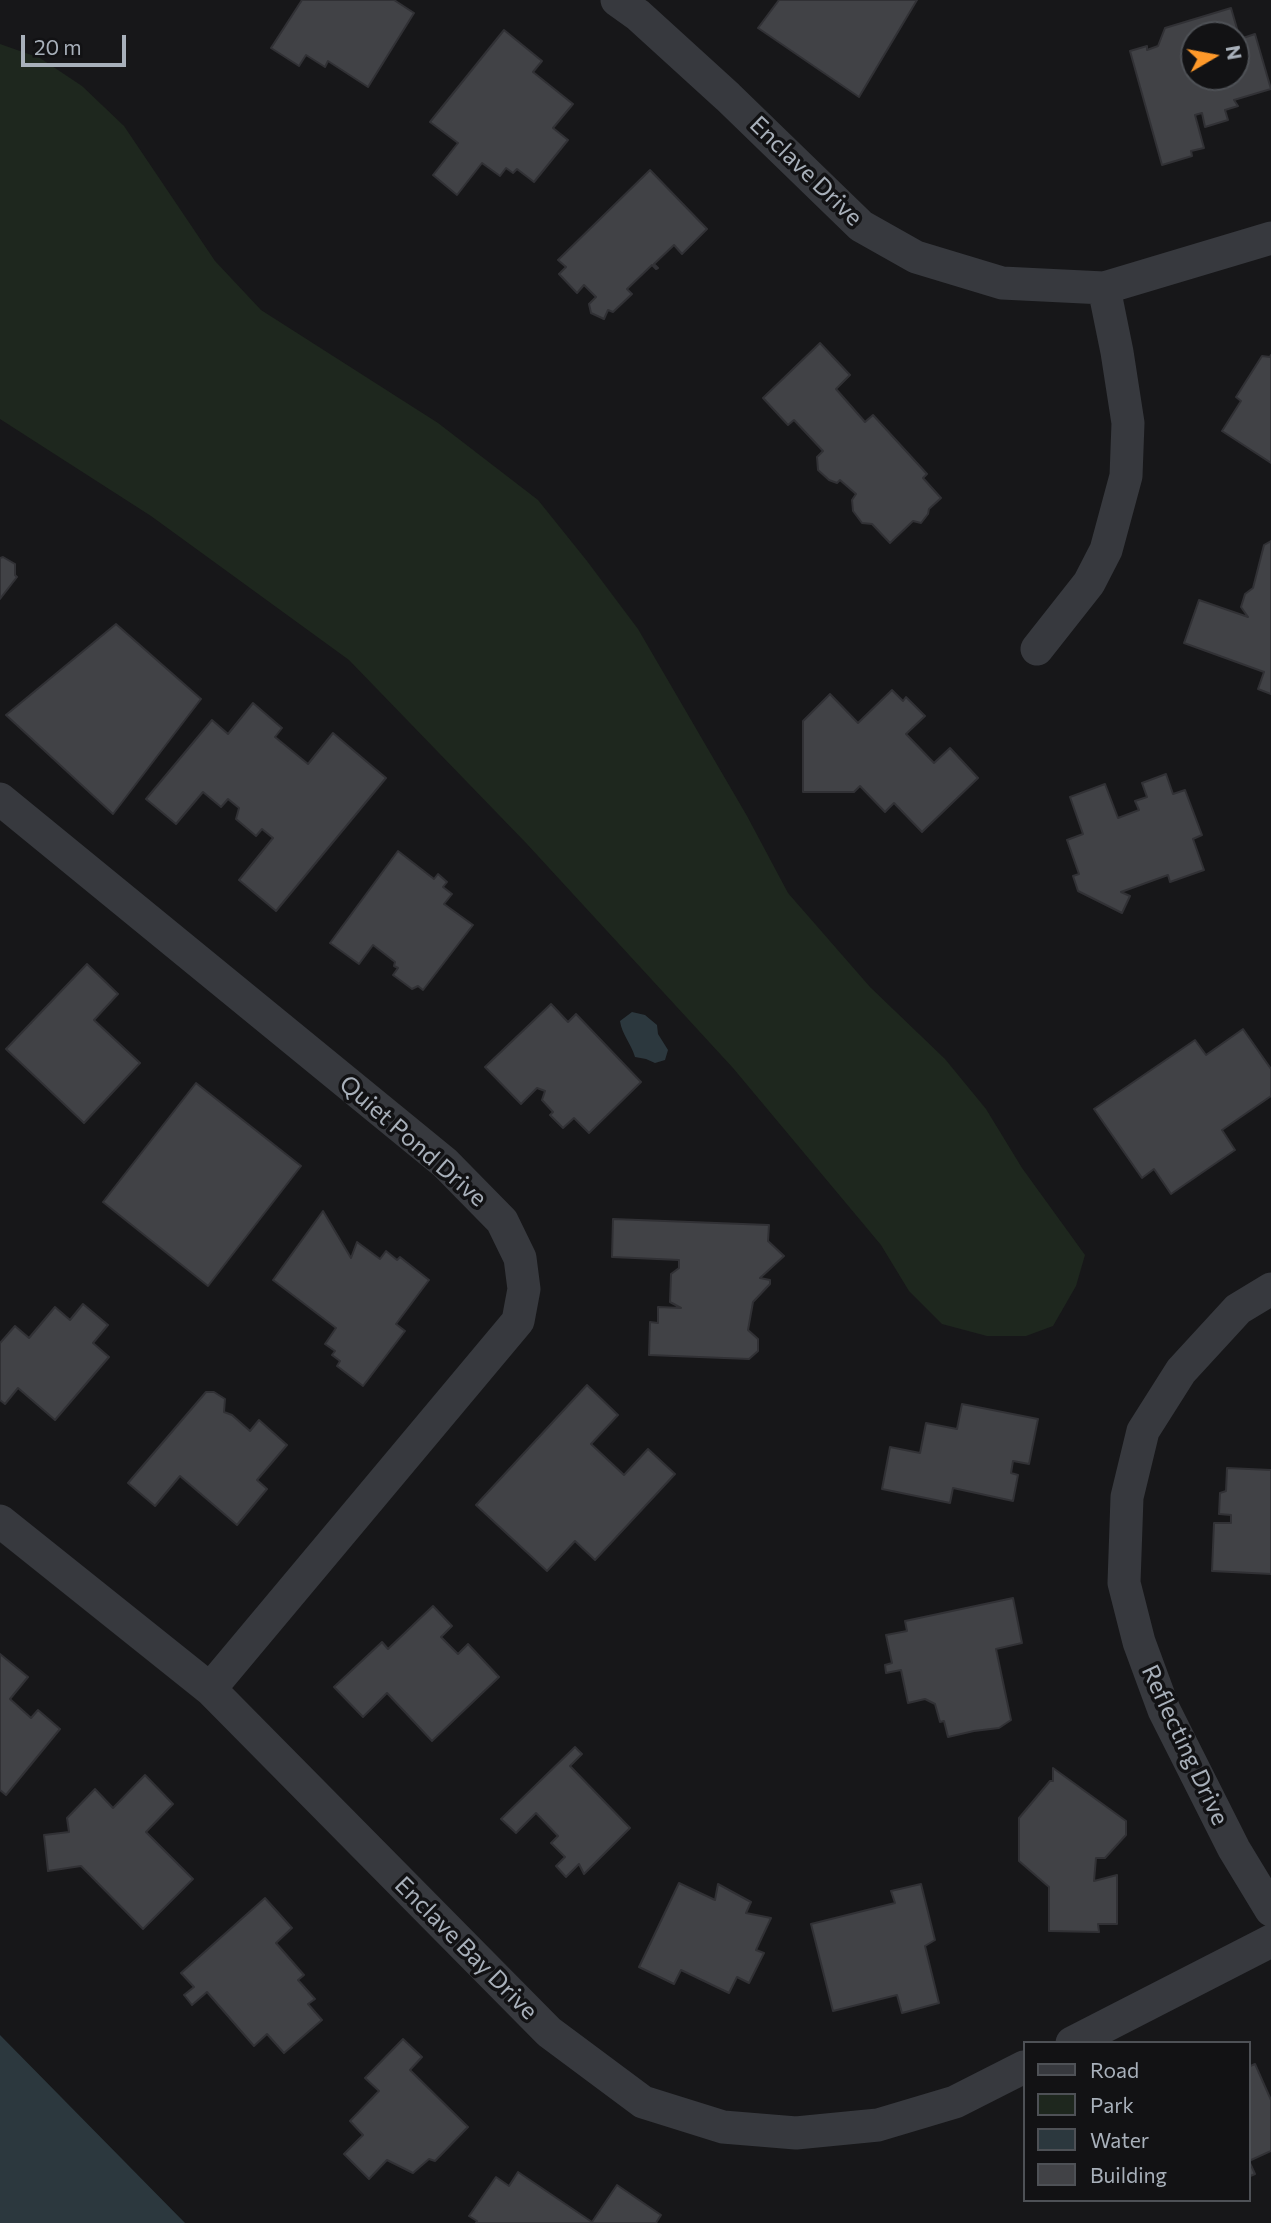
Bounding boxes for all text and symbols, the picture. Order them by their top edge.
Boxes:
scale bar [24,21,130,65]
north arrow [1180,21,1250,91]
text: 20 m [34,34,82,59]
text: N [1222,44,1247,62]
street label: Enclave Drive [744,110,868,232]
street label: Quiet Pond Drive [334,1069,492,1213]
street label: Reflecting Drive [1135,1660,1235,1830]
street label: Enclave Bay Drive [389,1871,543,2025]
legend [1023,2041,1250,2202]
text: Road [1090,2057,1139,2082]
text: Park [1090,2092,1134,2117]
text: Water [1090,2127,1149,2152]
text: Building [1090,2162,1167,2187]

